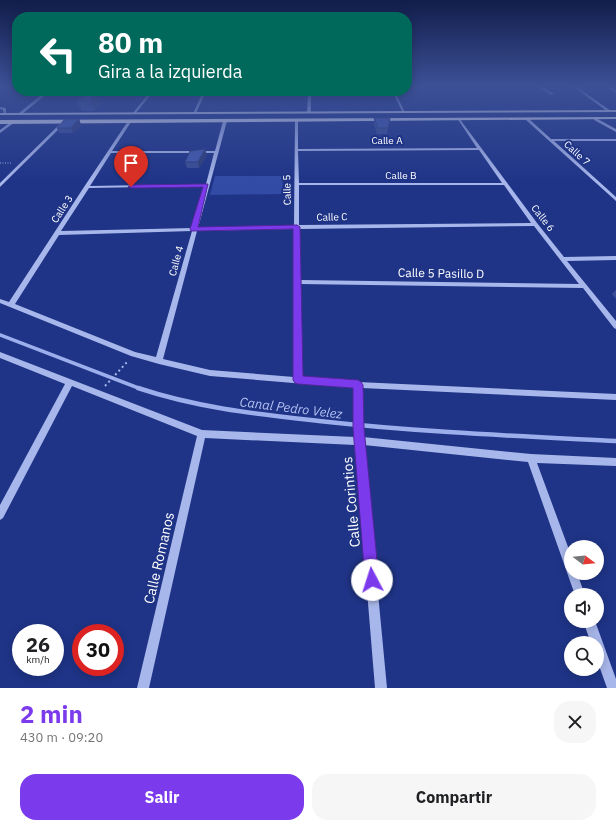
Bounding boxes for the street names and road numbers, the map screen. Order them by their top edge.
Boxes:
street label: Calle A [371,134,403,147]
street label: Calle 7 [561,138,593,168]
street label: Calle B [385,169,417,182]
street label: Calle 5 [280,174,294,206]
street label: Calle 3 [48,193,76,225]
street label: Calle 6 [528,202,558,234]
street label: Calle C [316,210,348,224]
street label: Calle 4 [166,244,186,278]
street label: Calle 5 Pasillo D [398,265,484,281]
street label: Calle Corintios [338,456,364,548]
street label: Calle Romanos [140,510,178,606]

